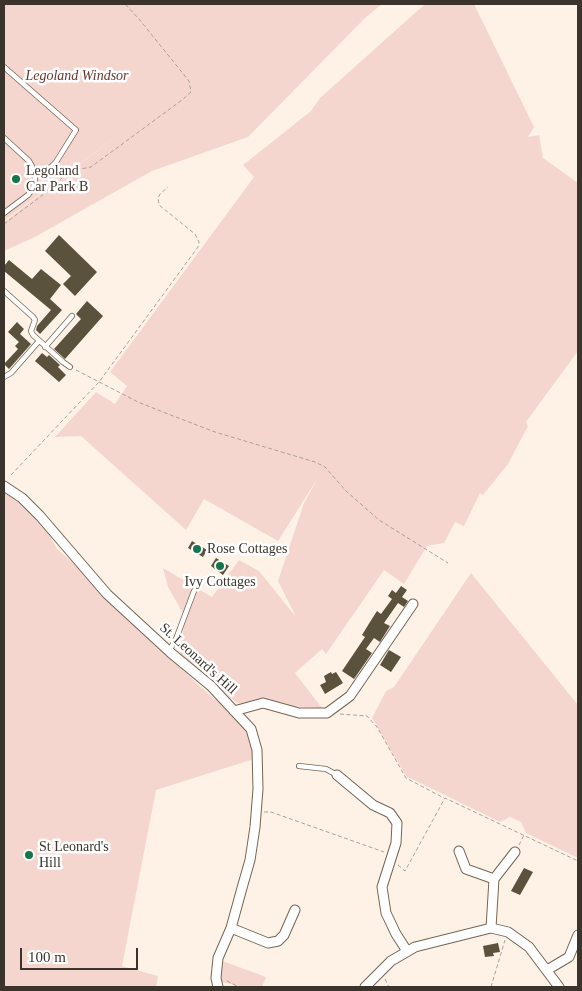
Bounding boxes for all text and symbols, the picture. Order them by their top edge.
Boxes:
park label: Legoland Windsor [25,68,129,84]
place label: Legoland Car Park B [26,163,88,196]
marker: Legoland Car Park B [10,173,22,185]
place label: Rose Cottages [207,541,287,557]
marker: Rose Cottages [191,543,203,555]
marker: Ivy Cottages [214,560,226,572]
place label: Ivy Cottages [184,574,256,590]
street label: St. Leonard's Hill [156,620,240,698]
place label: St Leonard's Hill [39,839,109,872]
marker: St Leonard's Hill [23,849,35,861]
scale bar [22,938,140,970]
text: 100 m [28,949,66,965]

